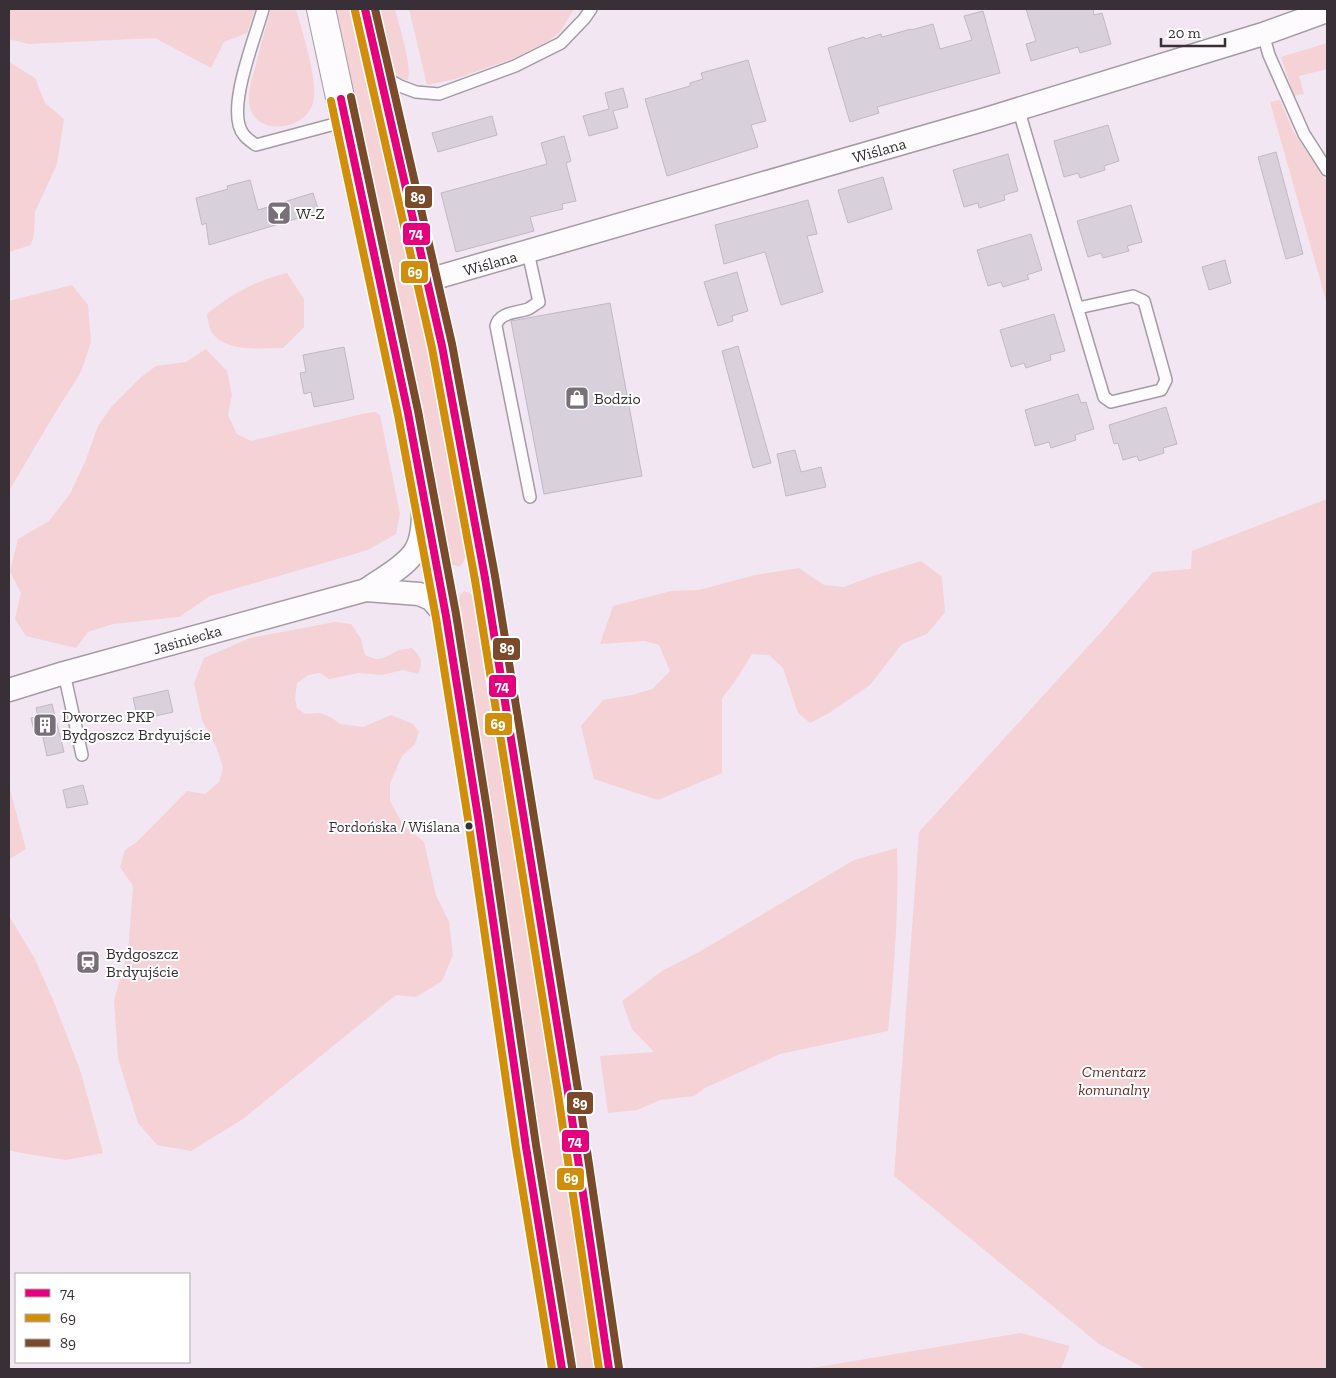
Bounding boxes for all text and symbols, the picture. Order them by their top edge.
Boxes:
scale bar [1161,15,1225,47]
text: 20 m [1168,24,1201,42]
street label: Wiślana [850,134,908,167]
line badge: 89 [404,185,433,209]
text: 89 [410,189,426,206]
bar icon: W-Z [266,200,292,226]
place label: W-Z [296,204,325,223]
line badge: 74 [402,222,431,246]
text: 74 [409,225,423,242]
street label: Wiślana [461,247,519,280]
line badge: 69 [400,260,429,284]
text: 69 [408,264,423,281]
shop icon: Bodzio [564,385,590,411]
place label: Bodzio [594,389,641,408]
street label: Jasiniecka [151,621,224,658]
line badge: 89 [492,637,521,661]
text: 89 [499,640,515,657]
line badge: 74 [488,674,517,698]
text: 74 [495,678,509,695]
place label: Dworzec PKP Bydgoszcz Brdyujście [62,707,211,744]
building icon: Dworzec PKP Bydgoszcz Brdyujście [32,712,58,738]
line badge: 69 [484,712,513,736]
text: 69 [491,716,506,733]
place label: Fordońska / Wiślana [329,818,460,836]
marker: Fordońska / Wiślana [464,821,474,831]
place label: Bydgoszcz Brdyujście [106,944,179,981]
station icon: Bydgoszcz Brdyujście [75,949,101,975]
park label: Cmentarz komunalny [1078,1062,1150,1099]
line badge: 89 [566,1091,594,1115]
text: 89 [572,1095,588,1112]
line badge: 74 [561,1129,590,1153]
text: 74 [568,1133,582,1150]
line badge: 69 [556,1167,585,1191]
text: 69 [564,1170,579,1187]
legend [15,1273,190,1363]
text: 74 [60,1284,75,1302]
text: 69 [60,1309,76,1327]
text: 89 [60,1334,76,1352]

